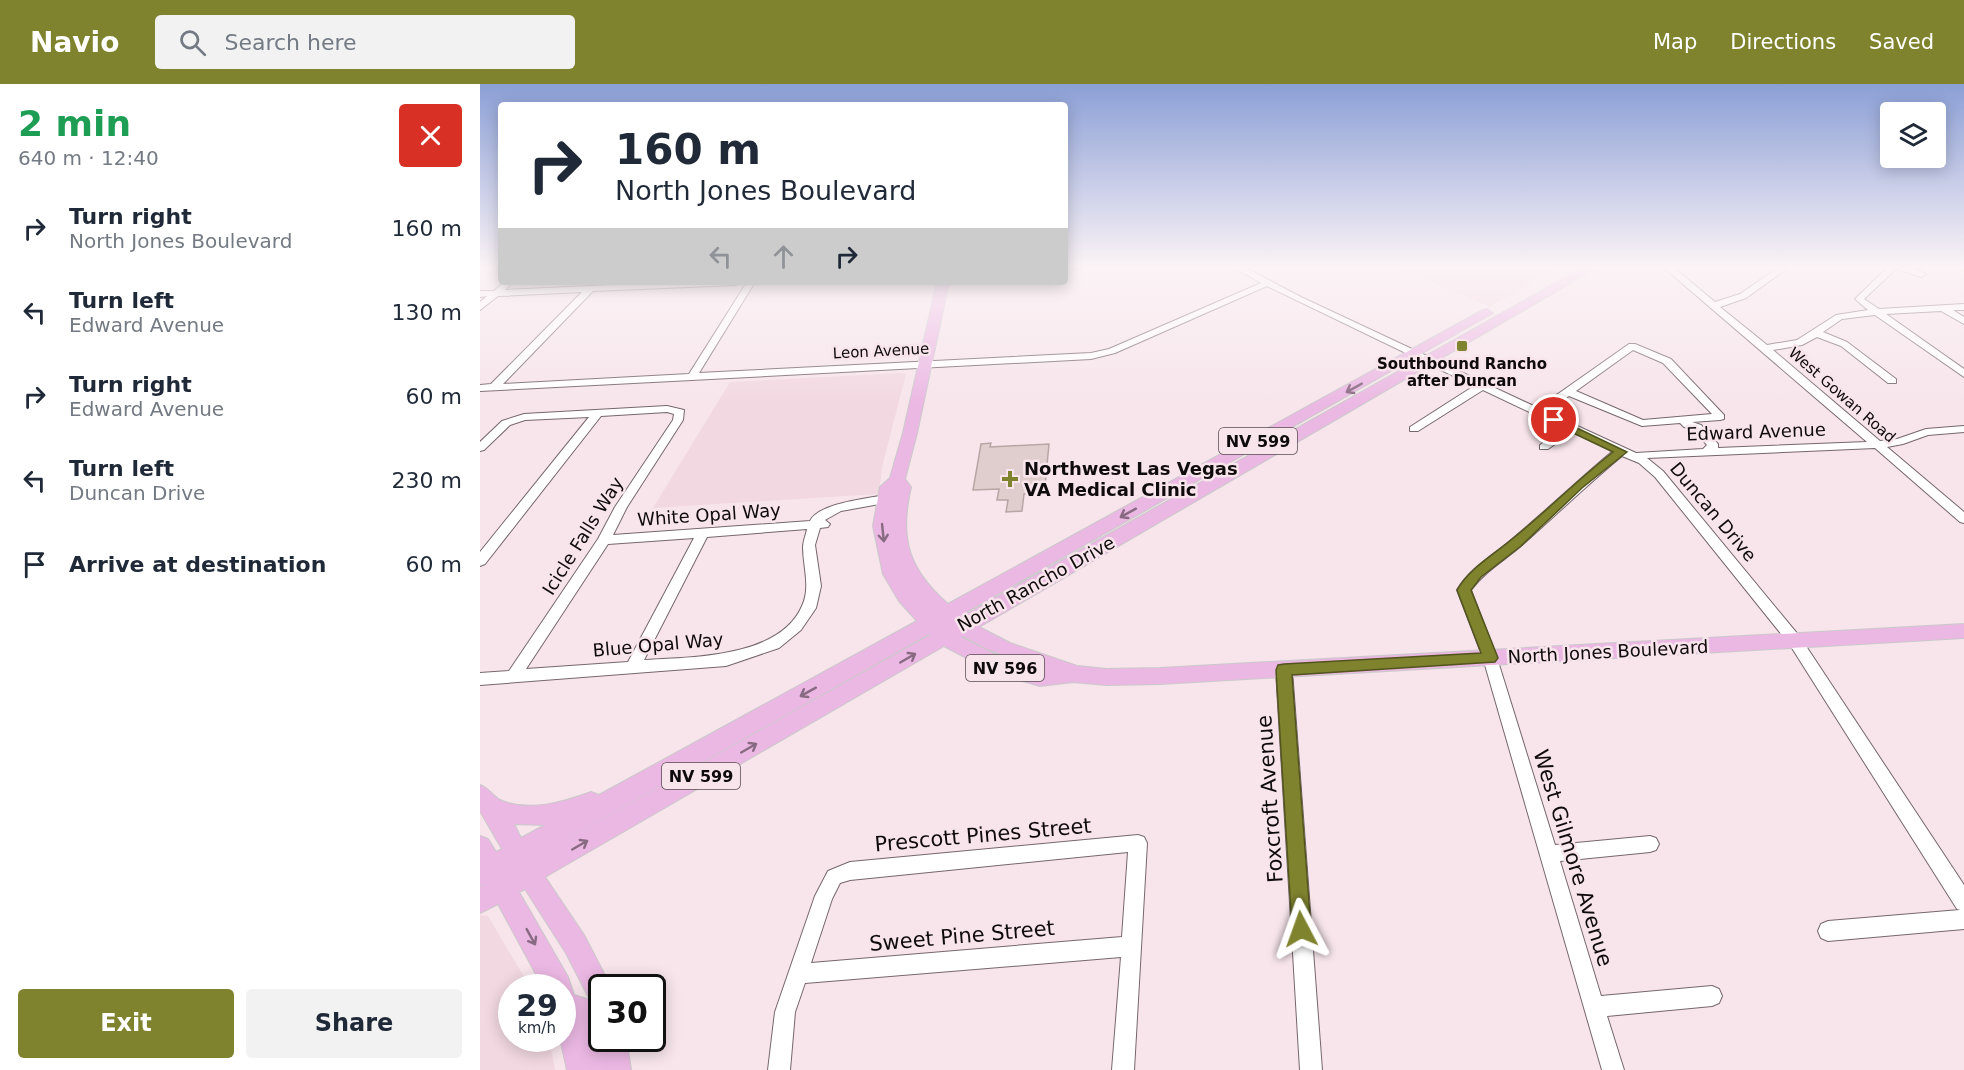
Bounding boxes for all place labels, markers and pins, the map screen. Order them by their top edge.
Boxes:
marker: Southbound Rancho after Duncan [1455,339,1469,353]
place label: Southbound Rancho after Duncan [1377,355,1547,390]
pin [1528,394,1579,445]
place label: Northwest Las Vegas VA Medical Clinic [1024,458,1238,500]
marker: Northwest Las Vegas VA Medical Clinic [1001,470,1019,488]

